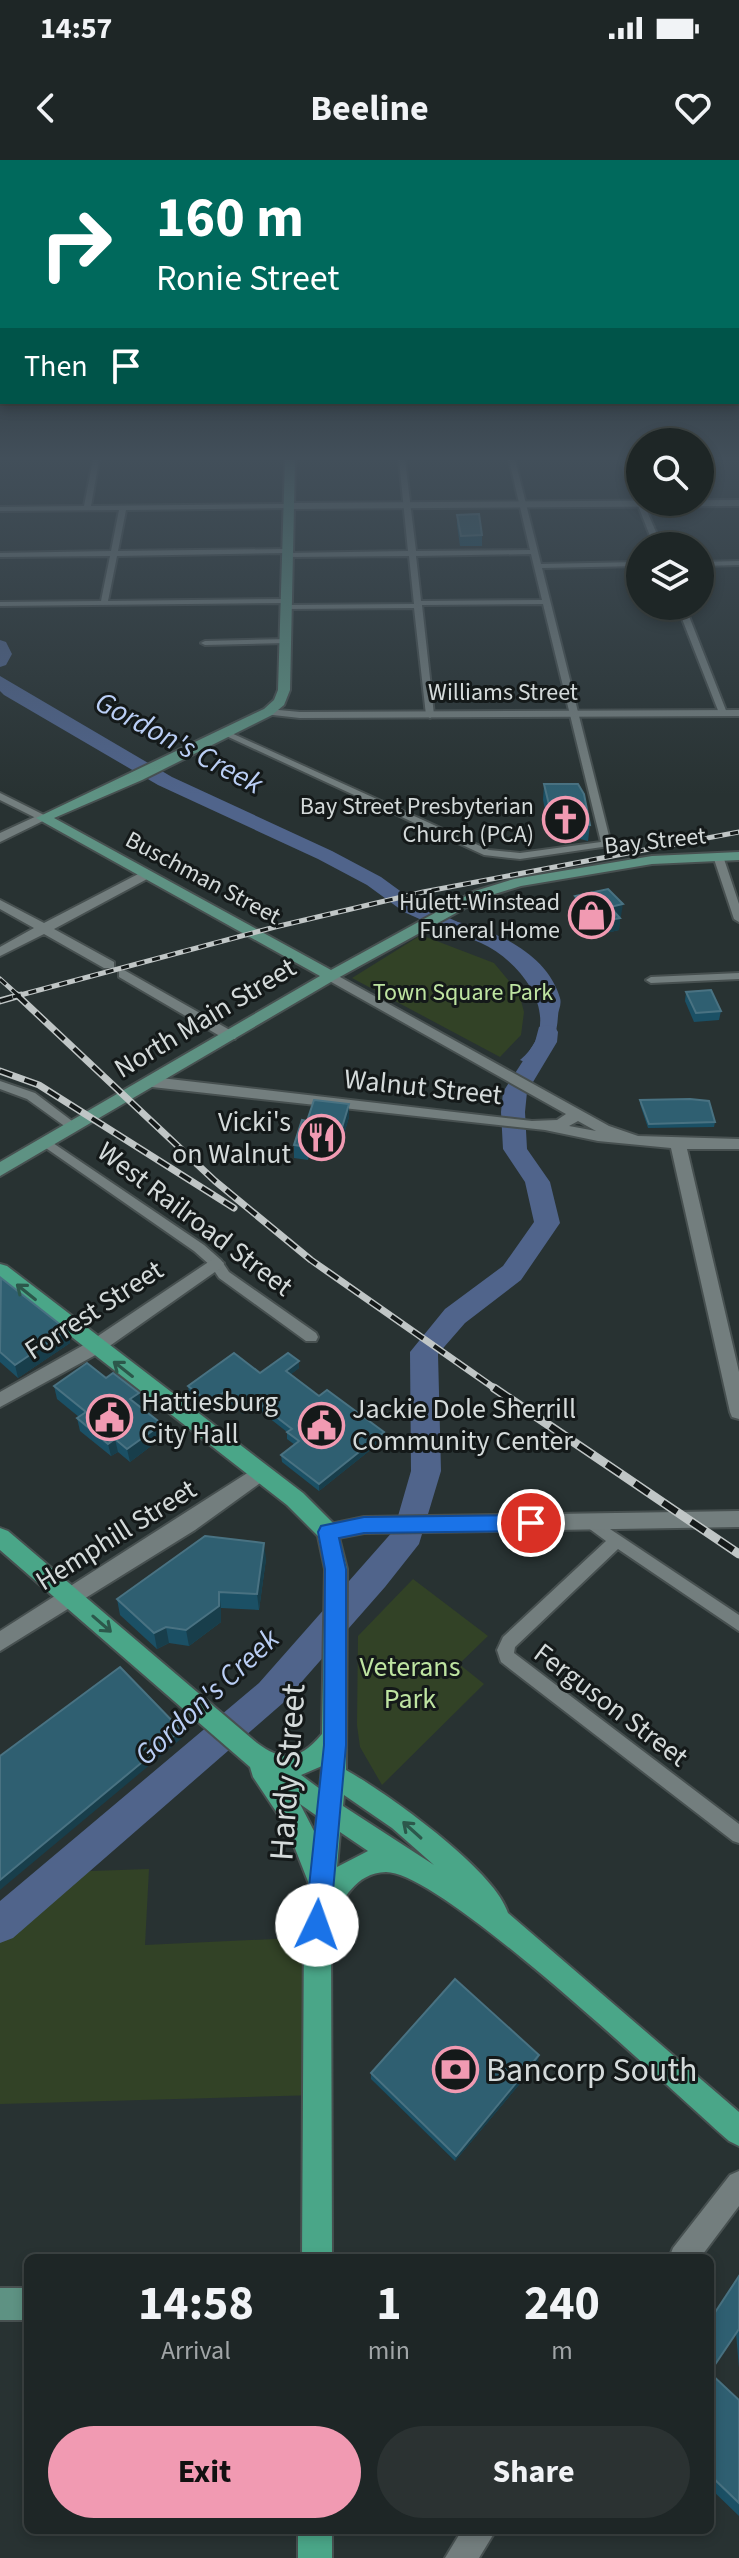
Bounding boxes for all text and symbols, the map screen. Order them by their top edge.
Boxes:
text: 14:57 [40,7,112,50]
text: Beeline [310,83,429,134]
icon: back [24,86,68,130]
icon: heart [671,86,715,130]
text: 160 m [156,179,304,258]
icon: right [24,192,128,296]
text: Ronie Street [156,253,339,304]
icon: arrive [104,344,148,388]
text: Then [24,345,88,388]
map controls [626,428,714,620]
button: search [626,428,714,516]
button: layers [626,532,714,620]
street label: Williams Street [428,675,578,710]
water label: Gordon's Creek [87,681,271,806]
place label: Bay Street Presbyterian Church (PCA) [300,789,534,852]
church icon: Bay Street Presbyterian Church (PCA) [541,796,589,844]
street label: Bay Street [602,818,708,864]
street label: Buschman Street [119,822,287,934]
place label: Hulett-Winstead Funeral Home [399,885,560,948]
shop icon: Hulett-Winstead Funeral Home [567,892,615,940]
street label: North Main Street [107,948,304,1088]
park label: Town Square Park [373,975,553,1010]
street label: Walnut Street [342,1059,504,1115]
place label: Vicki's on Walnut [172,1102,292,1174]
restaurant icon: Vicki's on Walnut [298,1114,346,1162]
street label: West Railroad Street [89,1132,302,1306]
street label: Forrest Street [17,1250,172,1370]
one-way arrow [16,1283,37,1300]
one-way arrow [113,1360,134,1378]
place label: Hattiesburg City Hall [141,1382,278,1454]
place label: Jackie Dole Sherrill Community Center [352,1389,576,1461]
public building icon: Hattiesburg City Hall [86,1394,134,1442]
public building icon: Jackie Dole Sherrill Community Center [297,1401,345,1449]
street label: Hemphill Street [28,1469,205,1600]
pin [497,1489,565,1557]
icon: arrive [509,1501,553,1545]
one-way arrow [91,1615,111,1633]
water label: Gordon's Creek [125,1618,290,1776]
street label: Ferguson Street [525,1634,697,1777]
park label: Veterans Park [360,1647,460,1719]
street label: Hardy Street [257,1681,319,1862]
one-way arrow [403,1821,423,1839]
position arrow [275,1883,359,1967]
bank icon: Bancorp South [431,2046,479,2094]
place label: Bancorp South [486,2046,697,2095]
text: 14:58 [138,2270,254,2338]
text: 1 [376,2270,402,2338]
text: 240 [524,2270,600,2338]
text: Arrival [161,2332,231,2369]
text: min [368,2332,410,2369]
text: m [551,2332,573,2369]
button: Exit [48,2426,361,2518]
button: Share [377,2426,690,2518]

